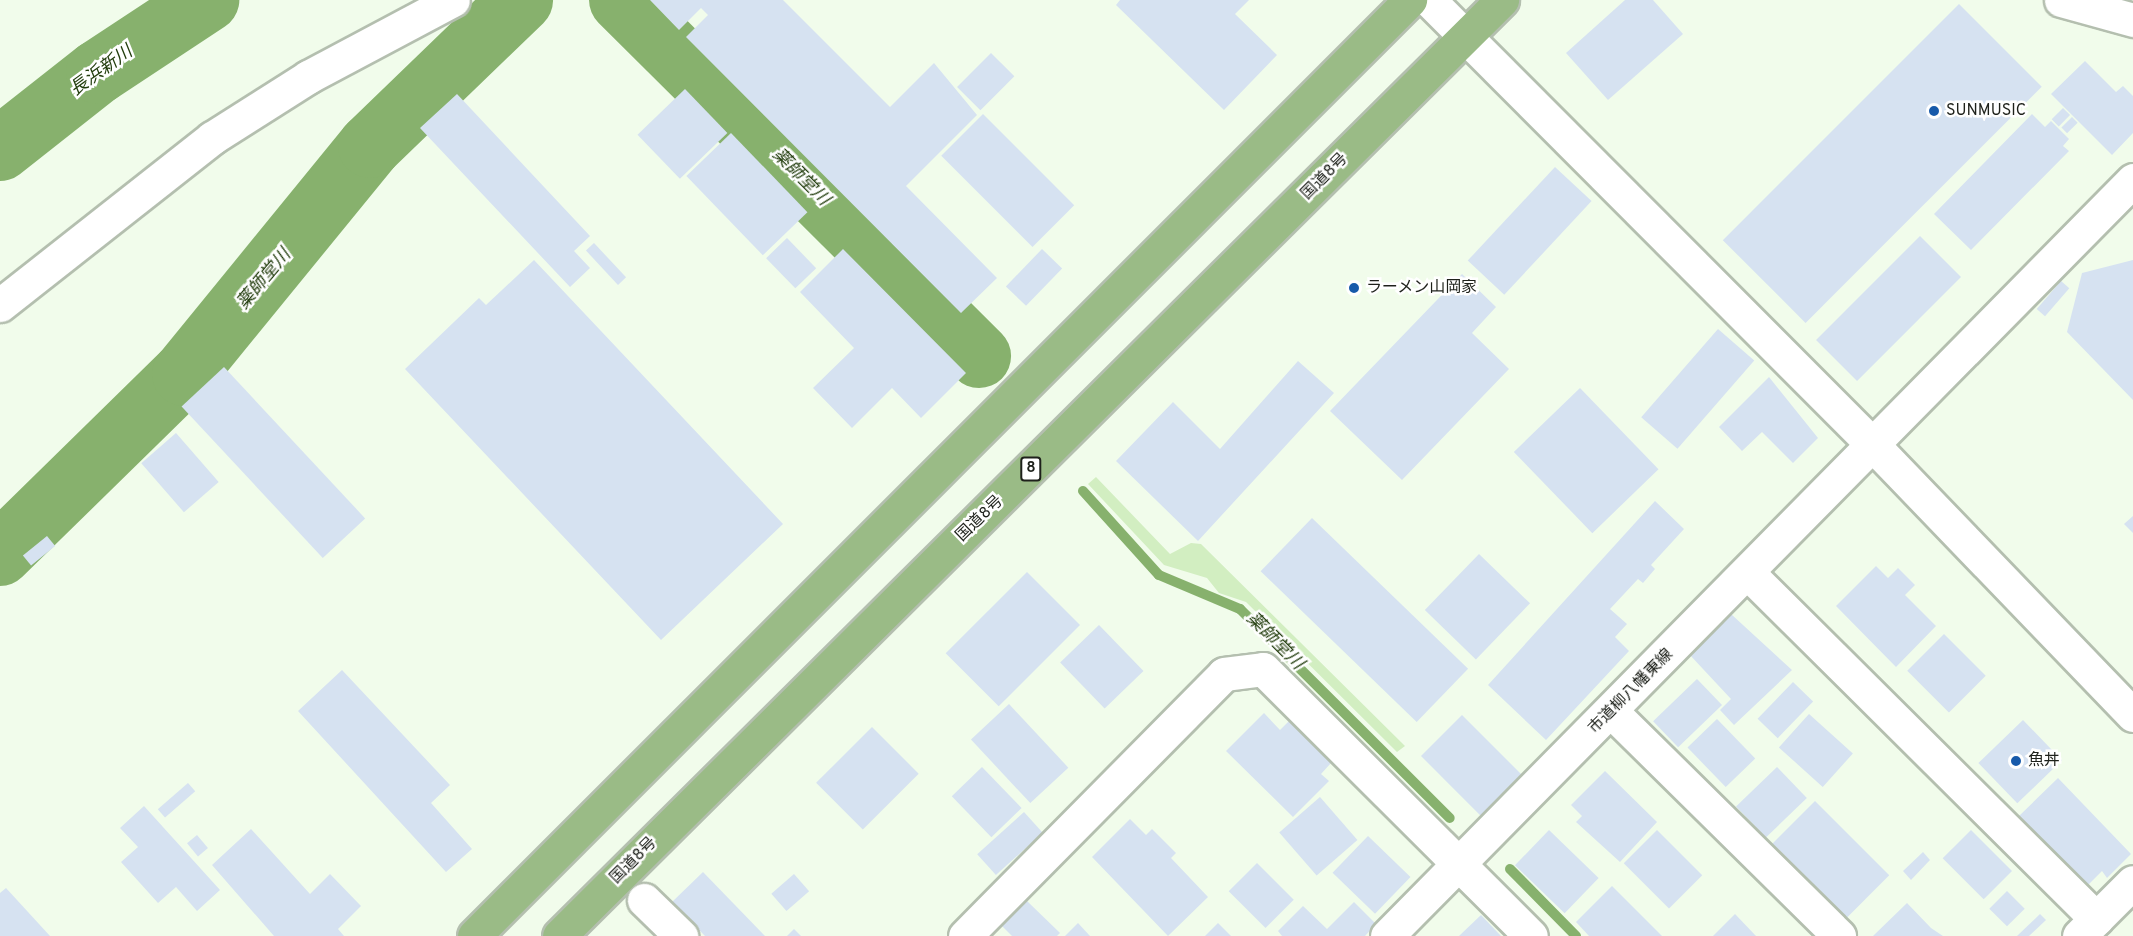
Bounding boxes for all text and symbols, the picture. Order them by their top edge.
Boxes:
water label: 長浜新川 [67,42,137,102]
place label: SUNMUSIC [1946,101,2026,121]
marker: SUNMUSIC [1927,104,1941,118]
water label: 薬師堂川 [767,145,833,211]
street label: 国道8号 [1298,150,1352,204]
water label: 薬師堂川 [234,245,296,315]
place label: ラーメン山岡家 [1366,278,1478,298]
marker: ラーメン山岡家 [1347,281,1361,295]
road number: 8 [1019,457,1043,481]
street label: 国道8号 [953,492,1007,546]
water label: 薬師堂川 [1241,609,1307,675]
street label: 市道柳八幡東線 [1585,646,1677,738]
place label: 魚丼 [2028,751,2060,771]
marker: 魚丼 [2009,754,2023,768]
street label: 国道8号 [607,834,661,888]

